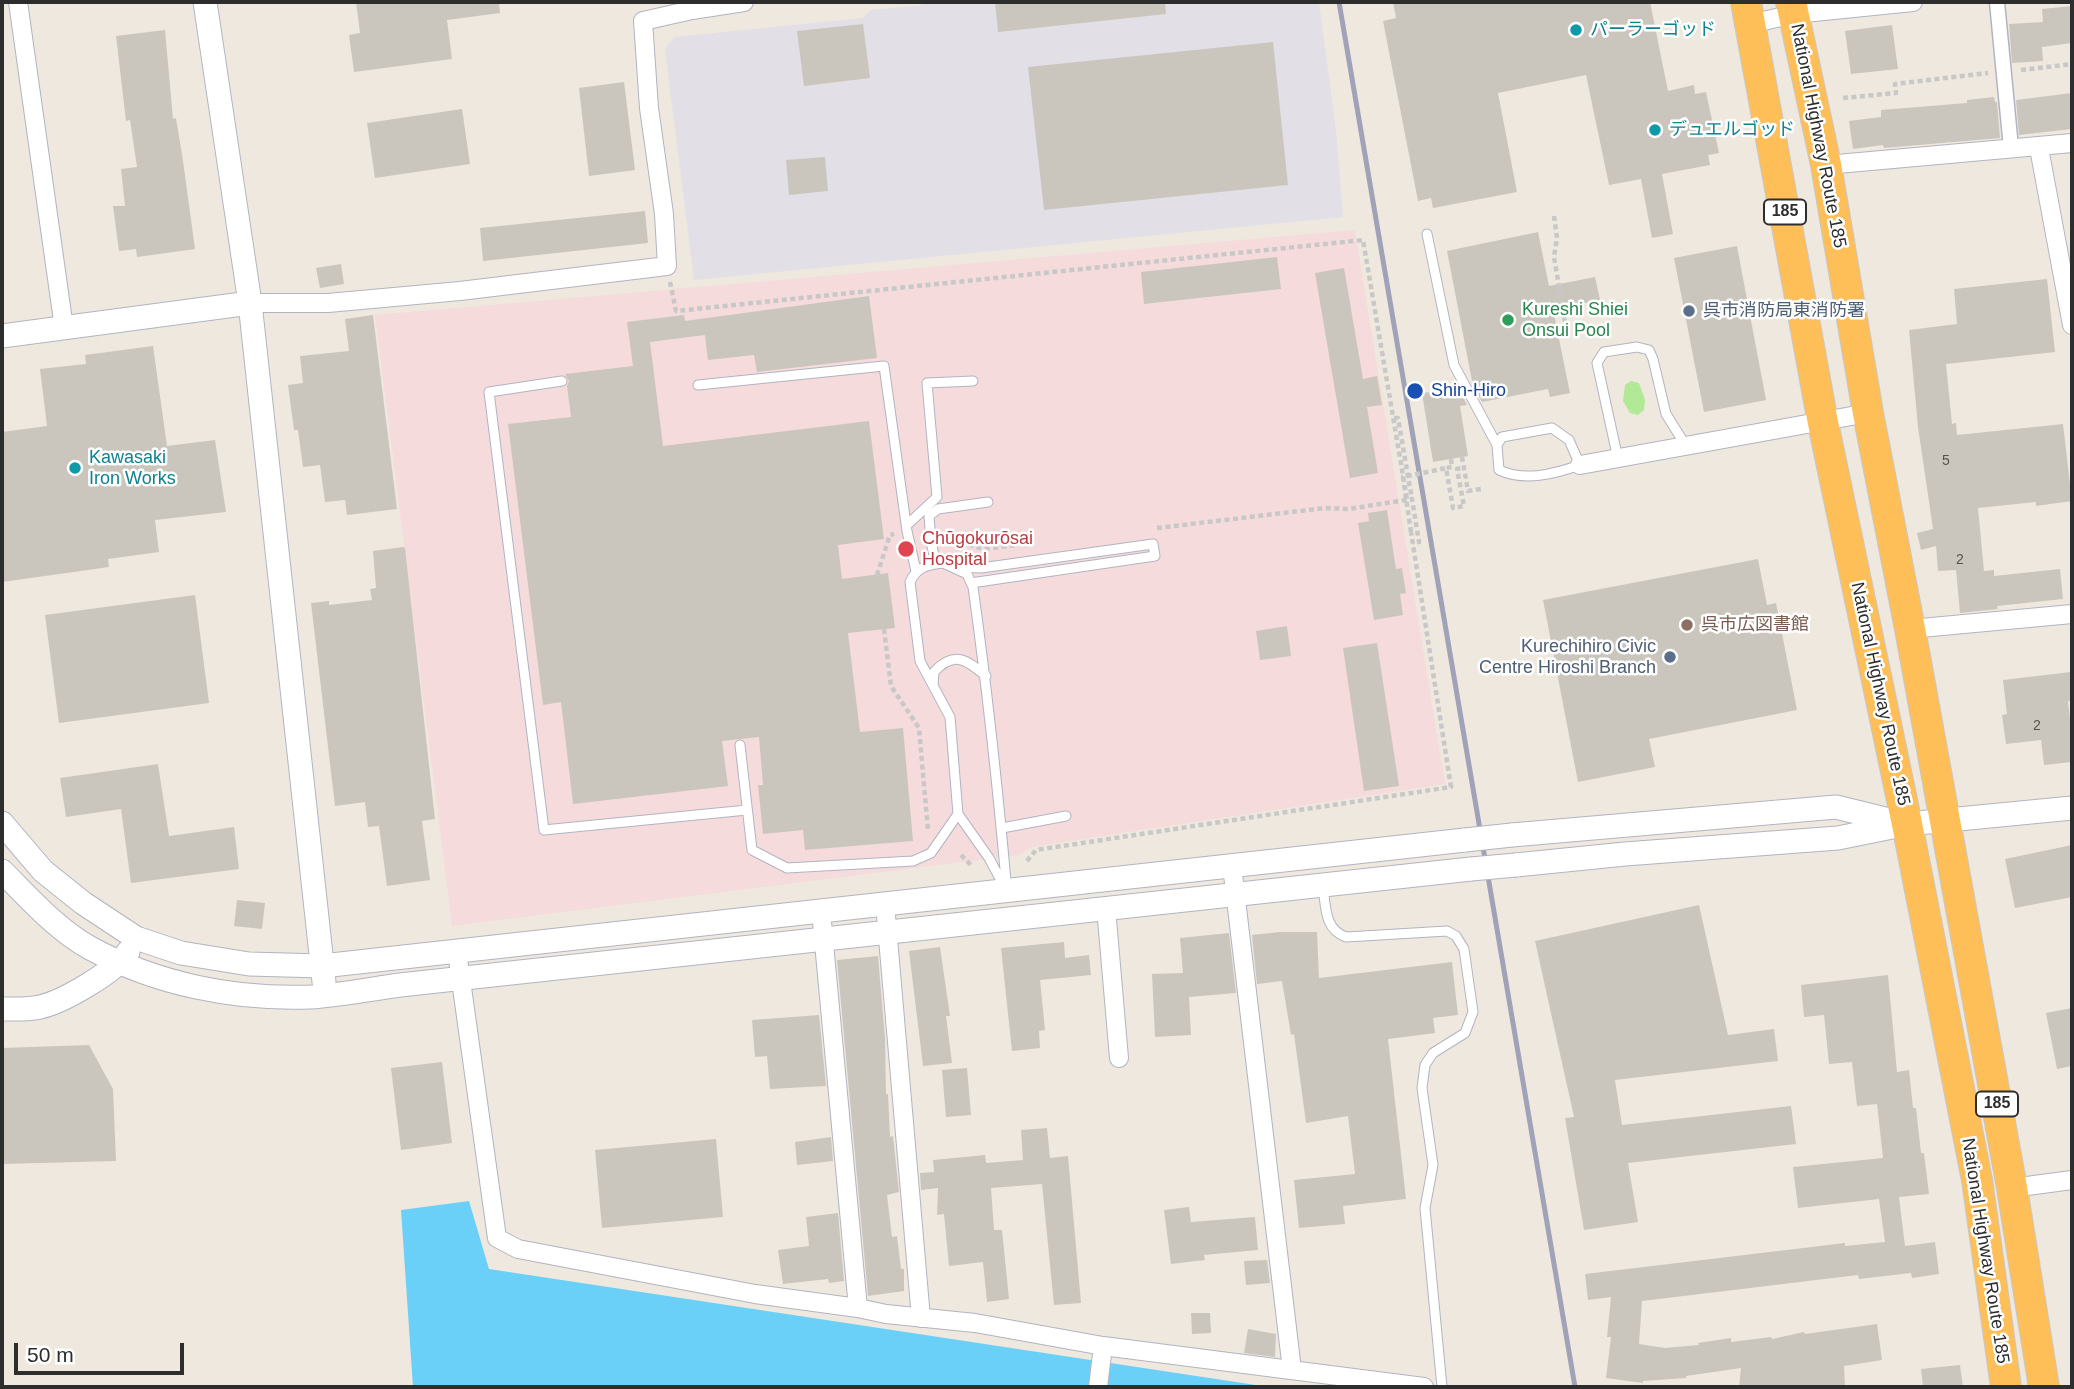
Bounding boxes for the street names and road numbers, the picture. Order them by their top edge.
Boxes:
street label: National Highway Route 185 [1786,22,1850,250]
road number: 185 [1764,200,1806,224]
street label: National Highway Route 185 [1846,580,1914,808]
road number: 185 [1976,1092,2018,1116]
street label: National Highway Route 185 [1956,1137,2014,1365]

